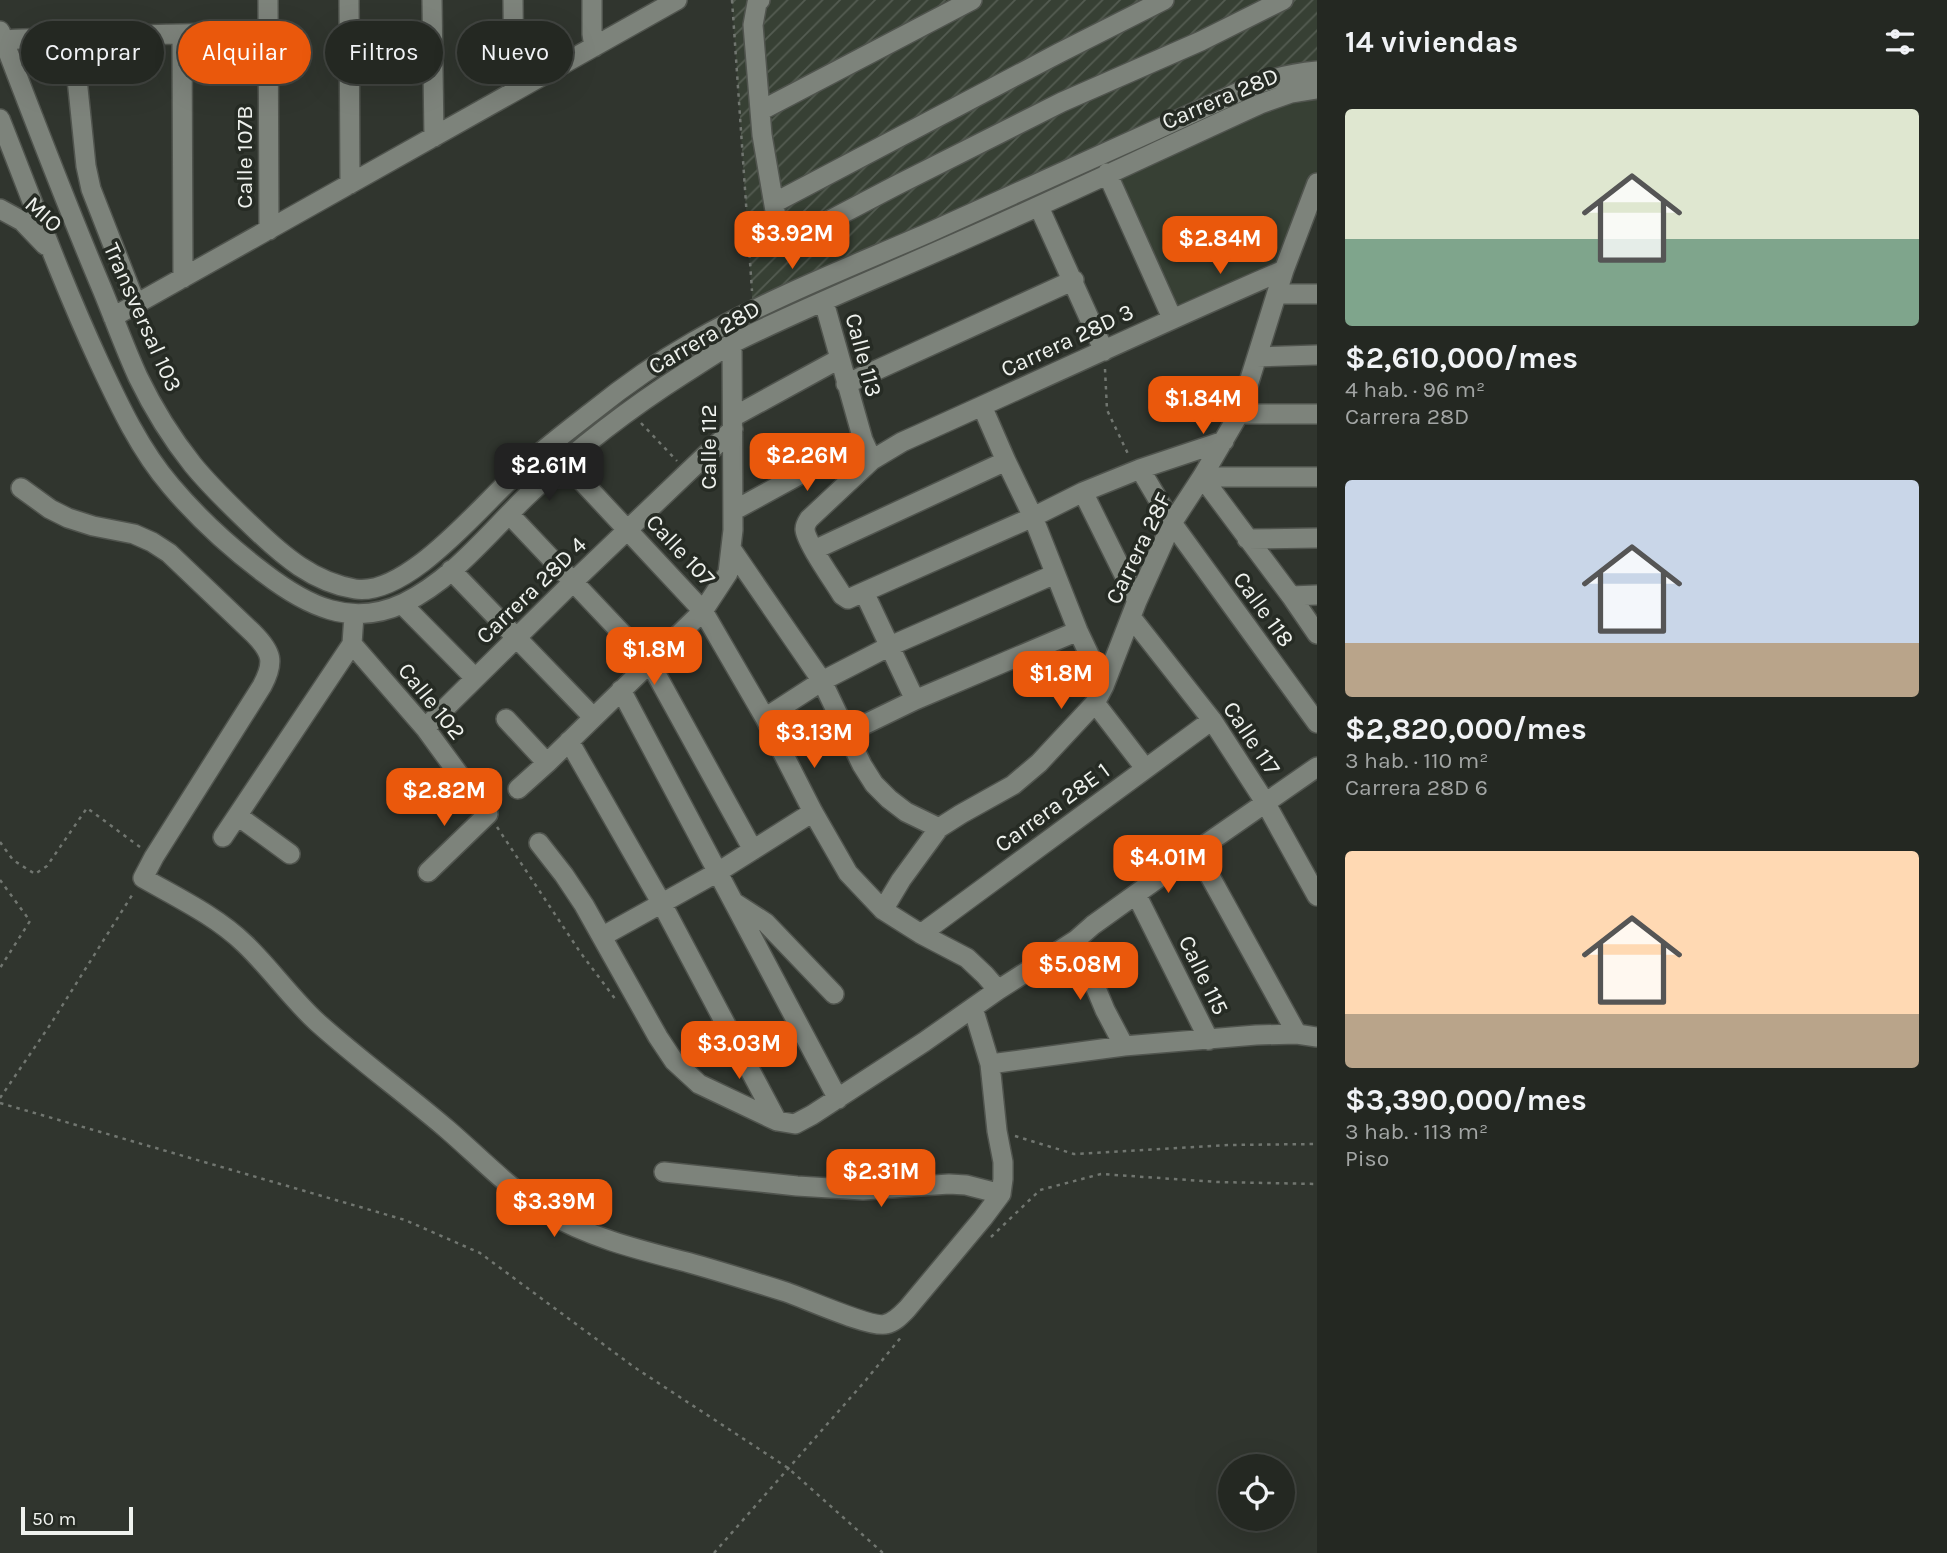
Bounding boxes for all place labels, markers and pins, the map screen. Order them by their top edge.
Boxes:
pin: $3.92M [735,212,849,271]
pin: $2.84M [1163,216,1277,276]
pin: $1.84M [1146,376,1260,436]
pin: $2.26M [750,434,864,493]
pin: $2.61M [492,444,606,503]
pin: $1.8M [605,628,703,687]
pin: $1.8M [1012,652,1110,711]
pin: $3.13M [757,710,871,770]
pin: $2.82M [387,768,501,828]
pin: $4.01M [1111,836,1225,895]
pin: $5.08M [1023,942,1137,1002]
pin: $3.03M [682,1021,796,1081]
pin: $2.31M [824,1150,938,1209]
pin: $3.39M [497,1180,611,1239]

